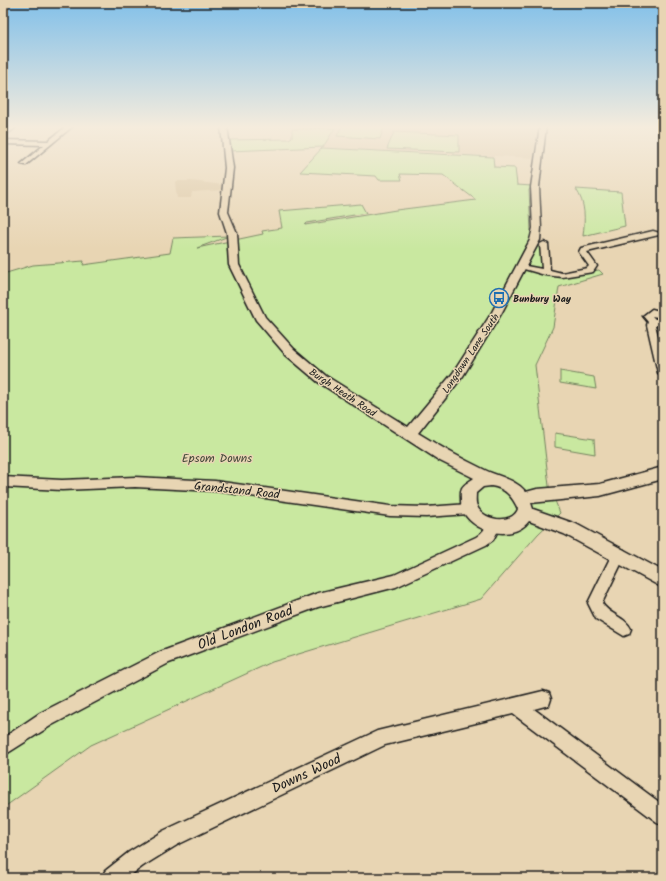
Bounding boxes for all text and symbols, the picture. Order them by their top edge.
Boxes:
bus stop icon: Bunbury Way [488,287,510,309]
place label: Bunbury Way [513,291,572,307]
street label: Longdown Lane South [438,310,504,397]
street label: Burgh Heath Road [306,364,380,422]
park label: Epsom Downs [182,449,252,468]
street label: Grandstand Road [193,477,282,505]
street label: Old London Road [194,599,297,656]
street label: Downs Wood [268,748,346,800]

